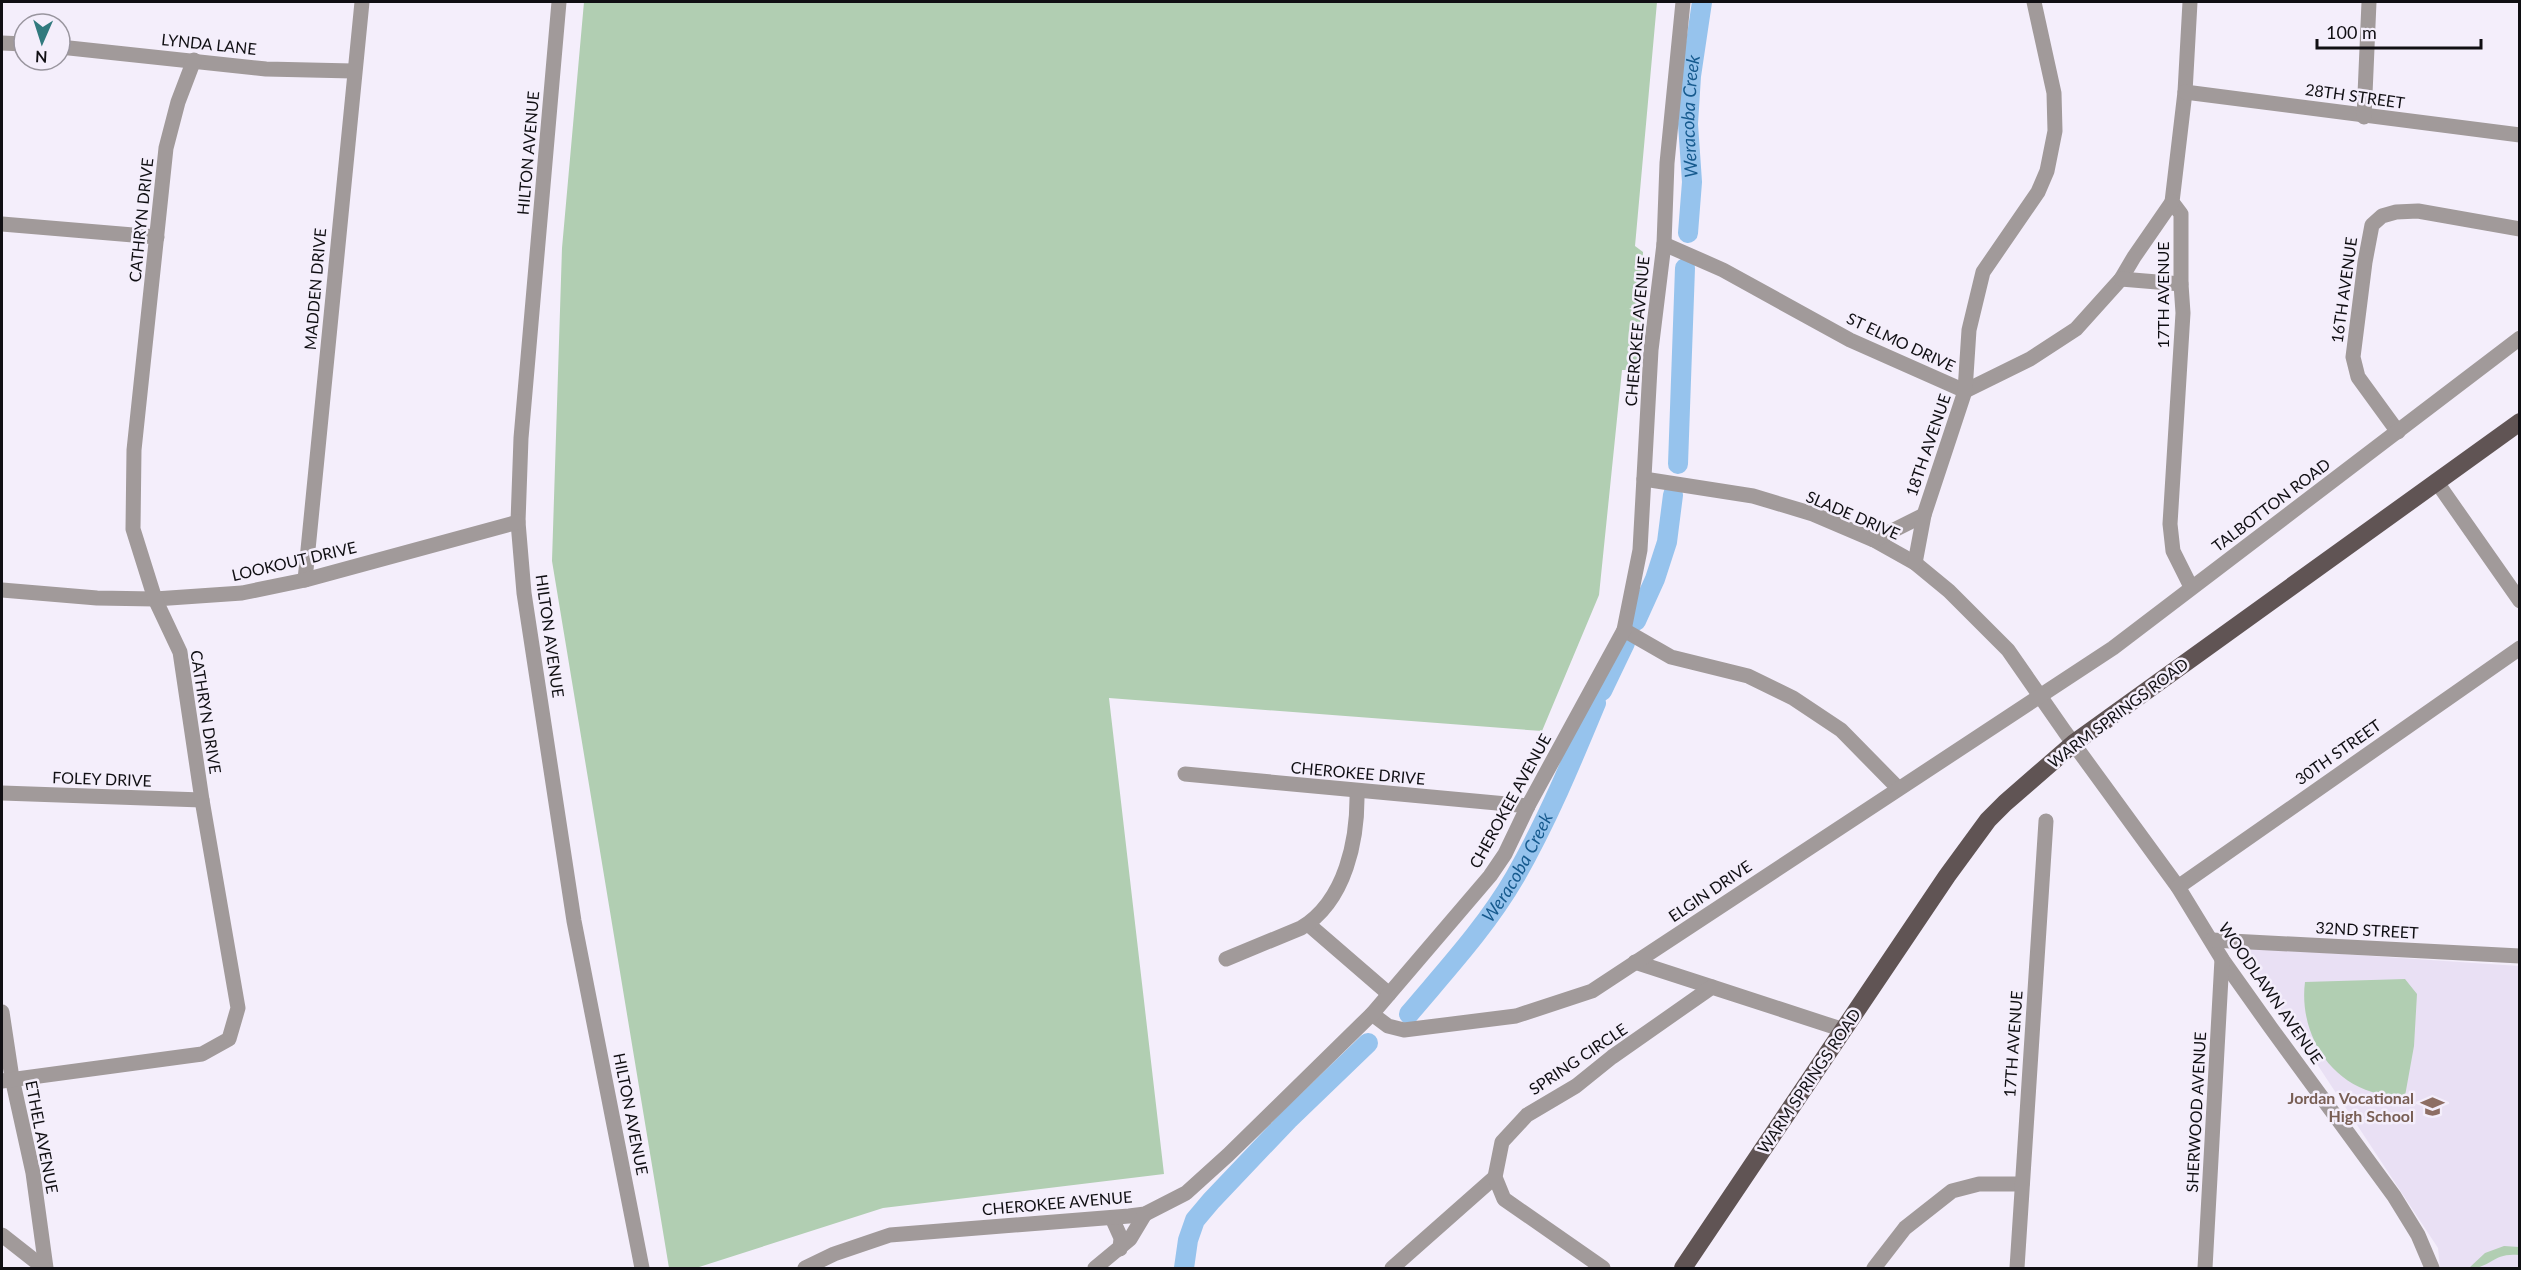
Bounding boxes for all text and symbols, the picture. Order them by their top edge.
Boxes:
north arrow [12,12,72,72]
scale bar [2317,12,2480,50]
text: 100 m [2326,21,2377,43]
street label: LYNDA LANE [160,29,258,58]
text: N [35,48,48,67]
water label: Weracoba Creek [1676,53,1704,178]
street label: 28TH STREET [2304,79,2407,112]
street label: HILTON AVENUE [513,90,542,216]
street label: CATHRYN DRIVE [125,157,156,283]
street label: MADDEN DRIVE [300,227,329,351]
street label: 16TH AVENUE [2327,236,2360,344]
street label: 17TH AVENUE [2153,241,2172,349]
street label: CHEROKEE AVENUE [1620,255,1653,407]
street label: ST ELMO DRIVE [1844,308,1959,375]
street label: 18TH AVENUE [1901,391,1954,499]
street label: TALBOTTON ROAD [2208,454,2333,555]
street label: SLADE DRIVE [1803,486,1903,543]
street label: LOOKOUT DRIVE [230,537,358,584]
street label: HILTON AVENUE [532,573,569,699]
street label: CATHRYN DRIVE [187,649,226,775]
street label: WARM SPRINGS ROAD [2044,654,2192,772]
street label: 30TH STREET [2291,715,2385,788]
street label: CHEROKEE AVENUE [1465,730,1554,871]
street label: CHEROKEE DRIVE [1290,757,1426,788]
street label: FOLEY DRIVE [52,767,152,790]
water label: Weracoba Creek [1477,808,1557,926]
street label: ELGIN DRIVE [1665,856,1755,925]
street label: 32ND STREET [2315,917,2420,942]
street label: WOODLAWN AVENUE [2215,918,2327,1067]
street label: 17TH AVENUE [1999,990,2026,1098]
street label: WARM SPRINGS ROAD [1753,1005,1864,1157]
street label: SPRING CIRCLE [1525,1019,1630,1098]
street label: SHERWOOD AVENUE [2182,1031,2209,1193]
street label: HILTON AVENUE [610,1051,653,1177]
street label: ETHEL AVENUE [22,1079,63,1195]
place label: Jordan Vocational High School [2288,1088,2414,1125]
school or university icon: Jordan Vocational High School [2419,1094,2445,1120]
street label: CHEROKEE AVENUE [981,1186,1133,1219]

